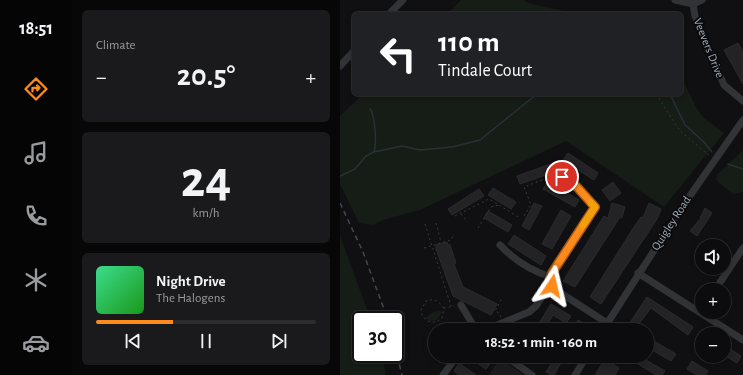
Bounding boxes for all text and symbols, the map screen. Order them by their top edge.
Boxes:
street label: Veevers Drive [692,17,726,79]
text: 18:51 [19,20,53,38]
icon: left [372,28,424,80]
text: 110 m [438,29,500,57]
text: Climate [96,39,135,52]
text: 20.5° [177,61,235,91]
text: Tindale Court [438,62,532,80]
text: − [96,66,107,88]
text: + [305,66,316,88]
icon: directions [22,75,50,103]
icon: music [22,139,50,167]
text: 24 [181,154,231,206]
pin [545,160,579,194]
icon: arrive [551,166,573,188]
street label: Quigley Road [649,194,694,253]
icon: phone [22,202,50,230]
text: km/h [193,207,219,220]
map controls [695,239,731,363]
button: sound [695,239,731,275]
position arrow [531,265,573,307]
icon: climate [22,266,50,294]
text: Night Drive [156,274,226,289]
button: + [695,283,731,319]
text: The Halogens [156,292,225,305]
speed limit sign: 30 [352,311,404,363]
button: − [695,327,731,363]
icon: car [22,329,50,357]
icon: previous [122,330,144,352]
icon: pause [195,330,217,352]
icon: next [268,330,290,352]
text: 18:52 · 1 min · 160 m [485,335,597,350]

